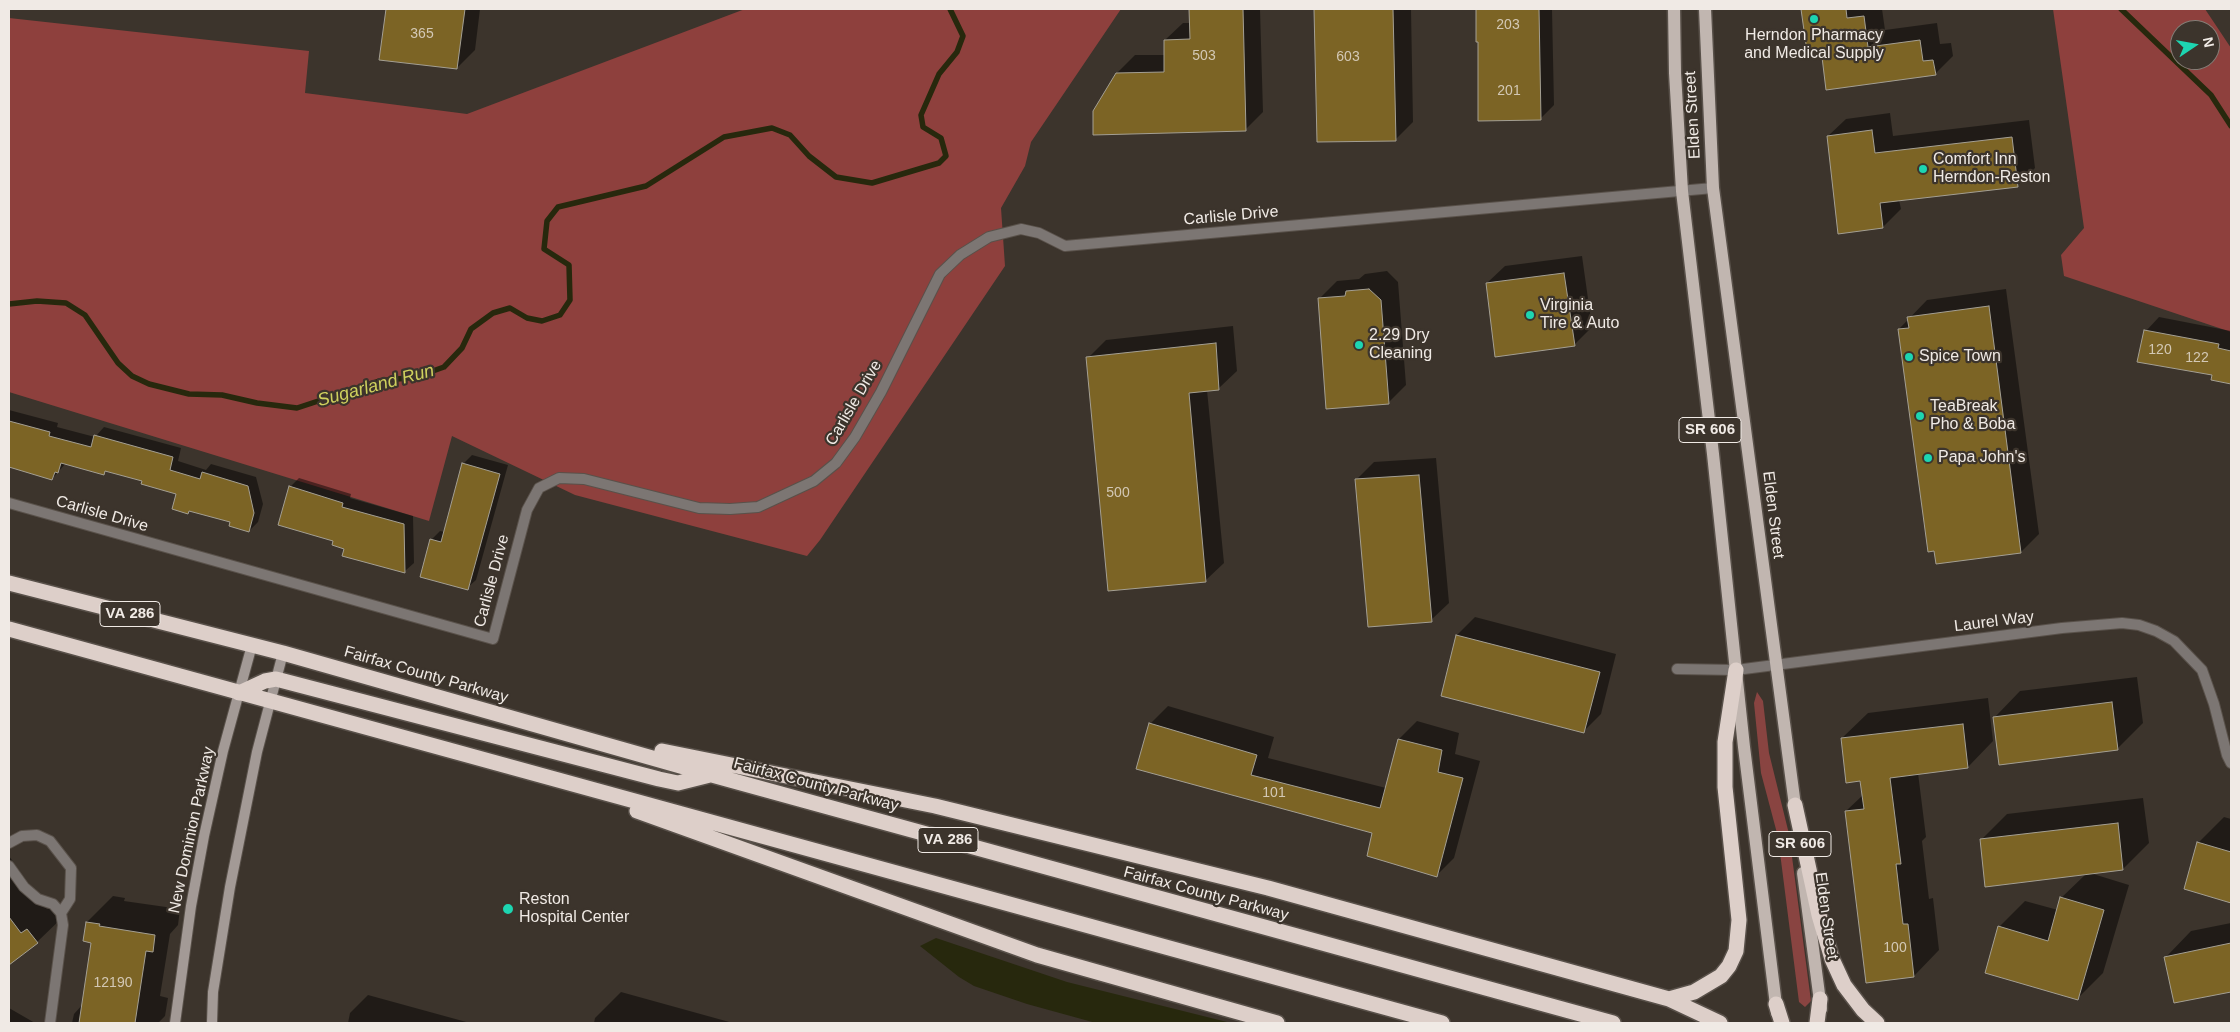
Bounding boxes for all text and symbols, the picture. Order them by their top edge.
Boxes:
marker: Herndon Pharmacy and Medical Supply [1808,13,1820,25]
house number: 203 [1496,17,1520,33]
north arrow [2170,20,2220,70]
house number: 365 [410,26,434,42]
place label: Herndon Pharmacy and Medical Supply [1744,26,1884,64]
text: N [2200,35,2218,49]
house number: 503 [1192,48,1216,64]
house number: 603 [1336,49,1360,65]
street label: Elden Street [1681,71,1705,159]
house number: 201 [1497,83,1521,99]
place label: Comfort Inn Herndon-Reston [1933,150,2050,188]
marker: Comfort Inn Herndon-Reston [1917,163,1929,175]
street label: Carlisle Drive [1183,202,1279,230]
place label: Virginia Tire & Auto [1540,296,1619,334]
marker: Virginia Tire & Auto [1524,309,1536,321]
place label: 2.29 Dry Cleaning [1369,326,1432,364]
marker: 2.29 Dry Cleaning [1353,339,1365,351]
house number: 120 [2148,342,2172,358]
place label: Spice Town [1919,347,2001,367]
house number: 122 [2185,350,2209,366]
marker: Spice Town [1903,351,1915,363]
street label: Carlisle Drive [822,357,886,449]
water label: Sugarland Run [315,360,437,412]
place label: TeaBreak Pho & Boba [1930,397,2015,435]
marker: TeaBreak Pho & Boba [1914,410,1926,422]
road number: SR 606 [1679,418,1741,442]
place label: Papa John's [1938,448,2026,468]
marker: Papa John's [1922,452,1934,464]
street label: Elden Street [1758,470,1788,560]
house number: 500 [1106,485,1130,501]
street label: Carlisle Drive [54,492,150,536]
street label: Carlisle Drive [470,533,514,629]
road number: VA 286 [100,602,160,626]
street label: Laurel Way [1953,608,2035,636]
street label: Fairfax County Parkway [342,642,510,708]
street label: New Dominion Parkway [165,745,219,915]
street label: Fairfax County Parkway [731,754,901,816]
house number: 101 [1262,785,1286,801]
road number: VA 286 [918,828,978,852]
road number: SR 606 [1769,832,1831,856]
street label: Fairfax County Parkway [1121,863,1291,925]
street label: Elden Street [1810,871,1842,961]
place label: Reston Hospital Center [519,890,629,928]
marker: Reston Hospital Center [501,902,515,916]
house number: 100 [1883,940,1907,956]
house number: 12190 [94,975,132,991]

